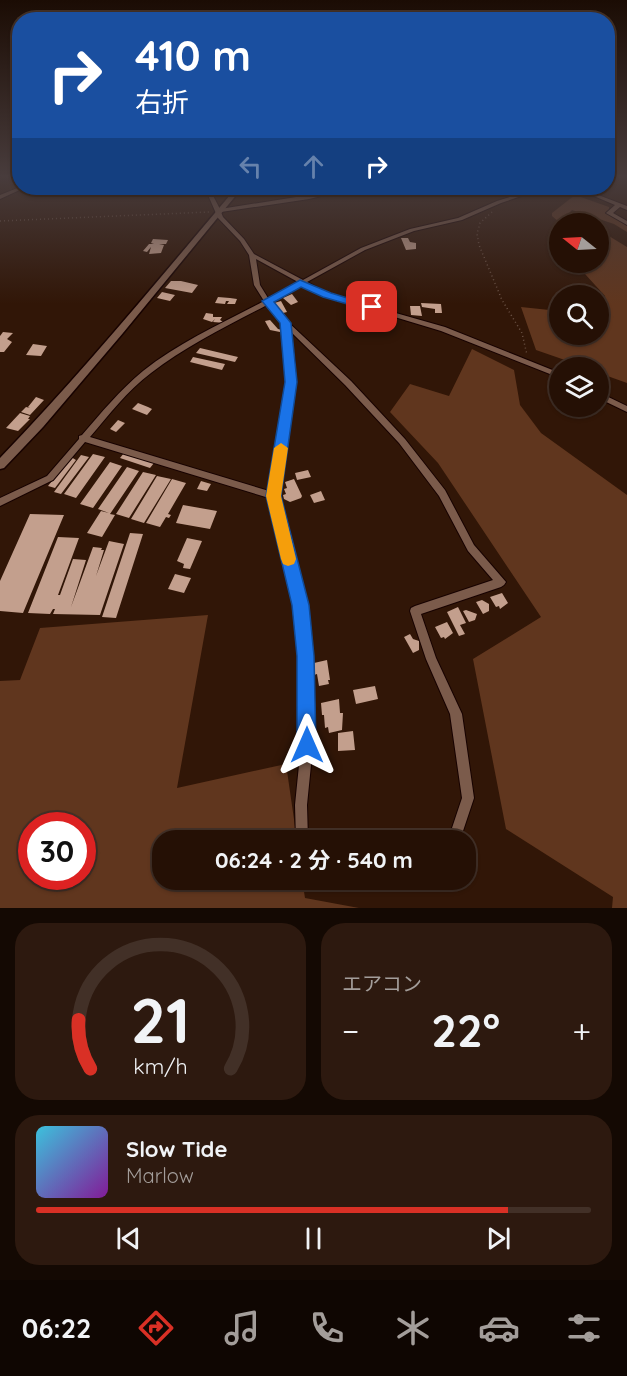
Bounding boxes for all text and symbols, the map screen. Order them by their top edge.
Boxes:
text: 410 m [135,29,251,82]
icon: right [36,36,114,114]
text: 右折 [135,85,189,119]
icon: left [234,150,267,183]
icon: ahead [297,150,330,183]
icon: right [360,150,393,183]
north arrow [549,213,609,273]
map controls [549,213,609,417]
pin [346,281,397,332]
button: search [549,285,609,345]
icon: arrive [355,290,388,323]
button: layers [549,357,609,417]
position arrow [275,713,339,777]
speed limit sign: 30 [18,812,96,890]
text: 06:24 · 2 分 · 540 m [215,846,413,874]
text: エアコン [342,971,422,996]
text: 21 [131,981,190,1059]
text: 22° [431,1002,500,1058]
text: − [342,1010,359,1051]
text: + [572,1010,591,1051]
text: km/h [133,1053,188,1079]
text: Slow Tide [126,1135,227,1163]
text: Marlow [126,1163,194,1188]
icon: previous [112,1222,145,1255]
icon: pause [297,1222,330,1255]
icon: next [482,1222,515,1255]
icon: directions [135,1307,177,1349]
icon: music [221,1307,263,1349]
icon: phone [306,1307,348,1349]
icon: climate [392,1307,434,1349]
icon: car [478,1307,520,1349]
icon: filters [563,1307,605,1349]
text: 06:22 [22,1311,91,1345]

